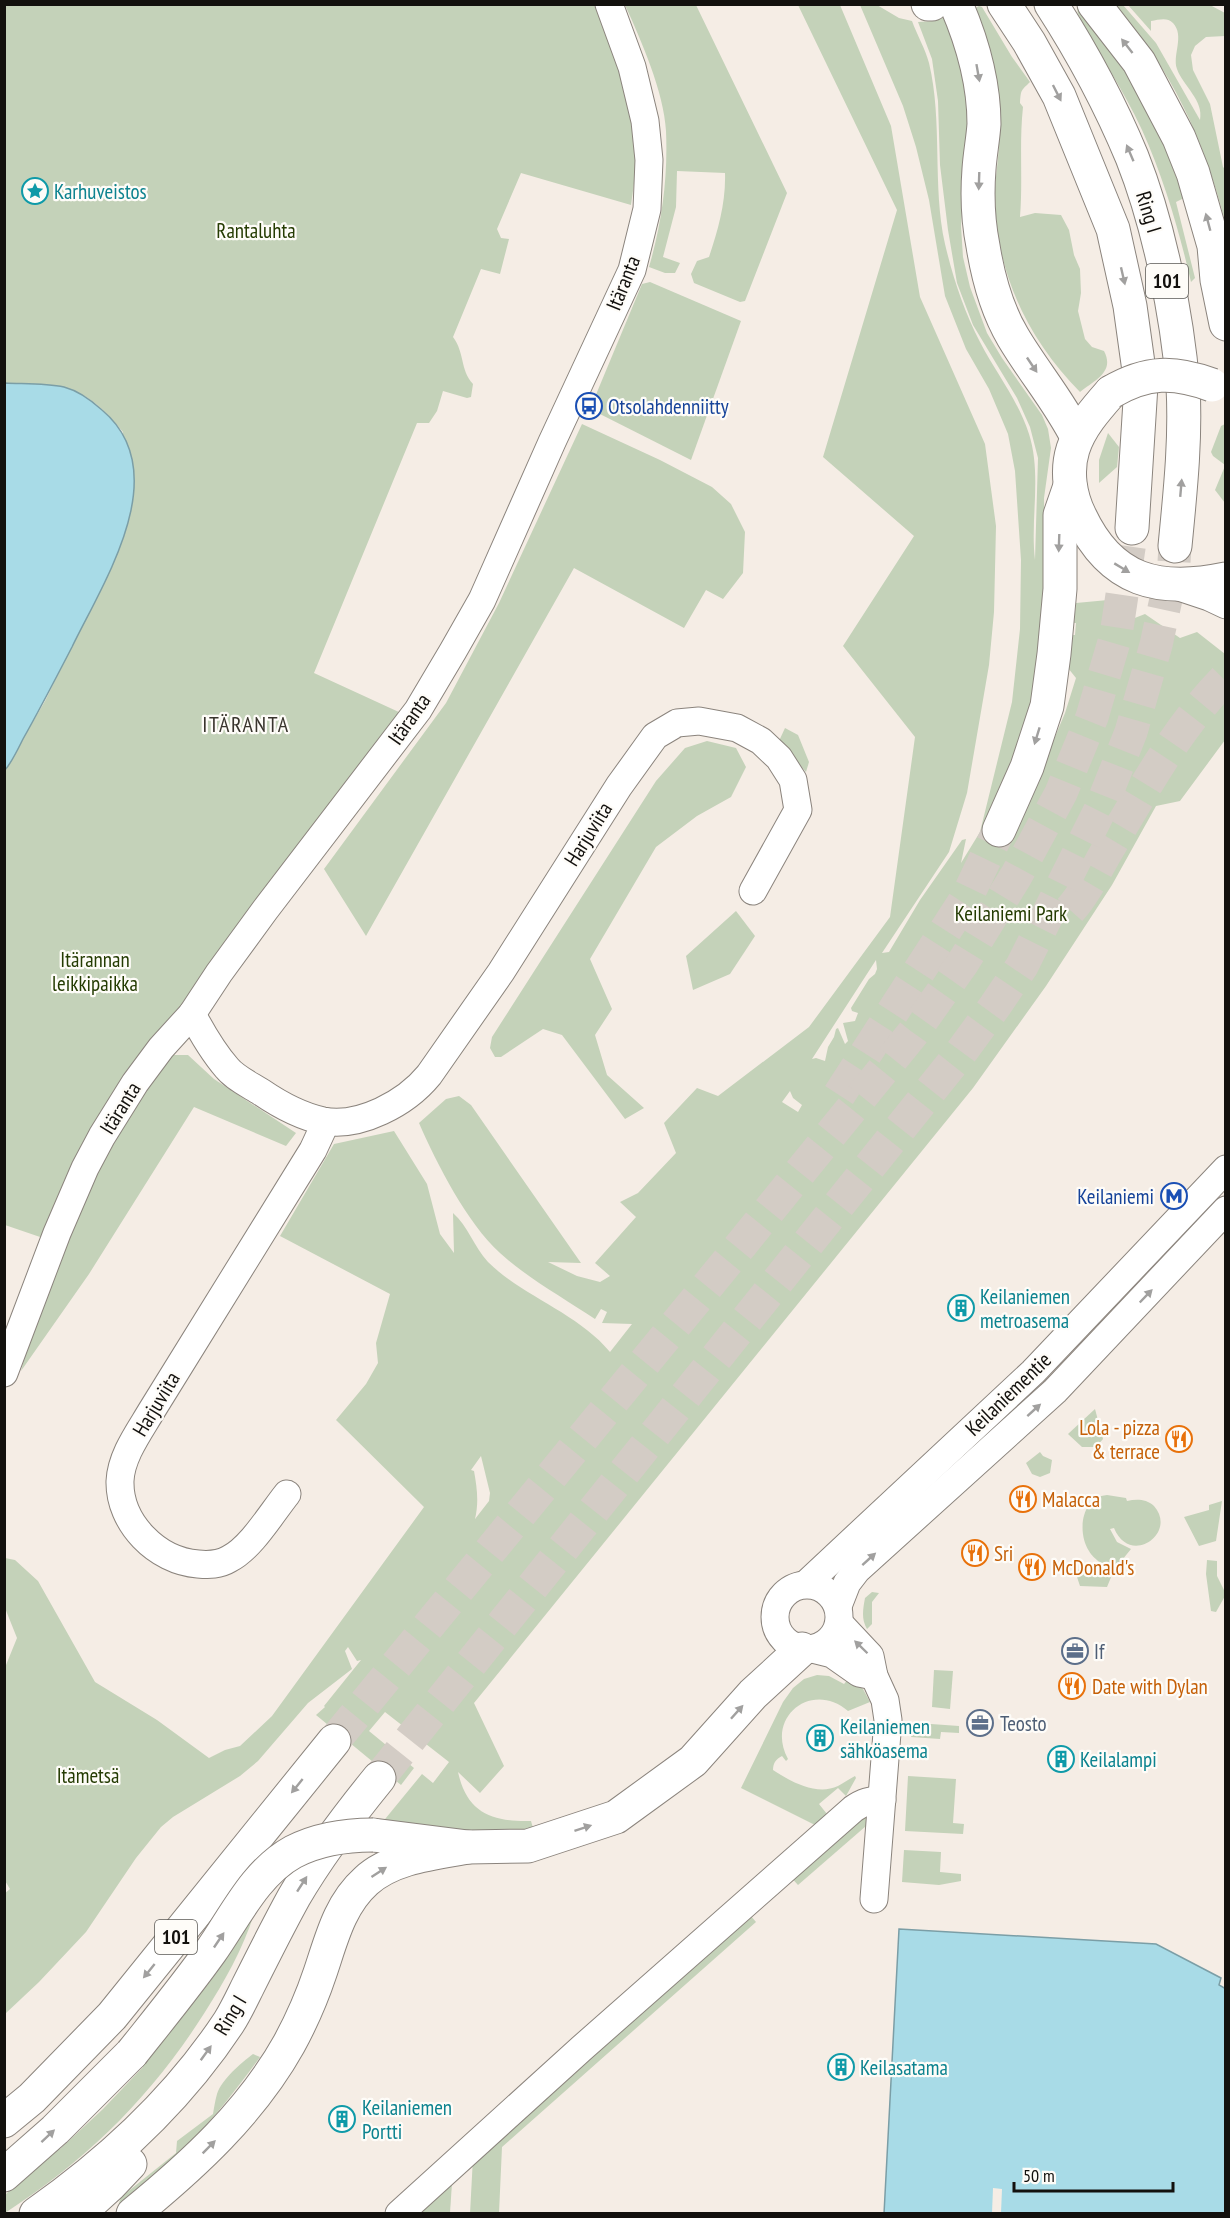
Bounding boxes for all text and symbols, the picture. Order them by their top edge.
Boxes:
one-way arrow [1120,38,1133,54]
one-way arrow [974,64,983,83]
one-way arrow [1052,85,1062,102]
one-way arrow [1125,143,1135,161]
one-way arrow [974,172,983,191]
place icon: Karhuveistos [20,176,50,206]
place label: Karhuveistos [54,178,147,205]
street label: Ring I [1130,188,1168,236]
one-way arrow [1202,213,1212,231]
park label: Rantaluhta [216,217,296,244]
street label: Itäranta [600,252,646,314]
road number: 101 [1146,264,1188,298]
one-way arrow [1119,266,1129,285]
one-way arrow [1026,356,1038,372]
bus stop icon: Otsolahdenniitty [574,391,604,421]
place label: Otsolahdenniitty [608,393,729,420]
one-way arrow [1176,478,1186,497]
one-way arrow [1055,533,1064,552]
one-way arrow [1114,563,1130,574]
street label: Itäranta [382,688,436,750]
district label: ITÄRANTA [202,710,290,738]
one-way arrow [1032,727,1041,745]
street label: Harjuviita [558,797,618,871]
park label: Keilaniemi Park [955,900,1067,927]
park label: Itärannan leikkipaikka [52,946,138,997]
street label: Itäranta [94,1077,146,1139]
metro station icon: Keilaniemi [1159,1181,1189,1211]
place label: Keilaniemi [1077,1183,1154,1210]
place label: Keilaniemen metroasema [980,1283,1070,1334]
one-way arrow [1138,1290,1152,1304]
building icon: Keilaniemen metroasema [946,1293,976,1323]
street label: Keilaniementie [959,1346,1057,1442]
street label: Harjuviita [126,1367,186,1441]
one-way arrow [1026,1404,1041,1417]
place label: Lola - pizza & terrace [1079,1414,1160,1465]
restaurant icon: Lola - pizza & terrace [1164,1424,1194,1454]
restaurant icon: Malacca [1008,1484,1038,1514]
place label: Malacca [1042,1486,1100,1513]
restaurant icon: Sri [960,1538,990,1568]
place label: Sri [994,1540,1013,1567]
restaurant icon: McDonald's [1017,1552,1047,1582]
one-way arrow [861,1553,876,1566]
place label: McDonald's [1052,1554,1134,1581]
office icon: If [1060,1636,1090,1666]
place label: If [1094,1638,1105,1665]
one-way arrow [854,1641,868,1655]
restaurant icon: Date with Dylan [1057,1671,1087,1701]
place label: Date with Dylan [1092,1673,1208,1700]
one-way arrow [730,1705,744,1720]
office icon: Teosto [965,1708,995,1738]
place label: Teosto [1000,1710,1047,1737]
place label: Keilaniemen sähköasema [840,1713,930,1764]
building icon: Keilaniemen sähköasema [805,1723,835,1753]
building icon: Keilalampi [1046,1744,1076,1774]
place label: Keilalampi [1080,1746,1157,1773]
park label: Itämetsä [57,1762,119,1789]
one-way arrow [291,1778,304,1794]
one-way arrow [574,1823,592,1832]
one-way arrow [371,1867,387,1878]
one-way arrow [297,1876,308,1892]
road number: 101 [155,1920,197,1954]
one-way arrow [213,1932,224,1948]
one-way arrow [142,1963,155,1979]
street label: Ring I [208,1990,252,2040]
one-way arrow [200,2046,212,2062]
building icon: Keilasatama [826,2052,856,2082]
place label: Keilasatama [860,2054,948,2081]
place label: Keilaniemen Portti [362,2094,452,2145]
building icon: Keilaniemen Portti [327,2104,357,2134]
one-way arrow [40,2129,55,2143]
one-way arrow [202,2140,217,2154]
scale bar [1014,2155,1173,2193]
text: 50 m [1023,2164,1055,2187]

